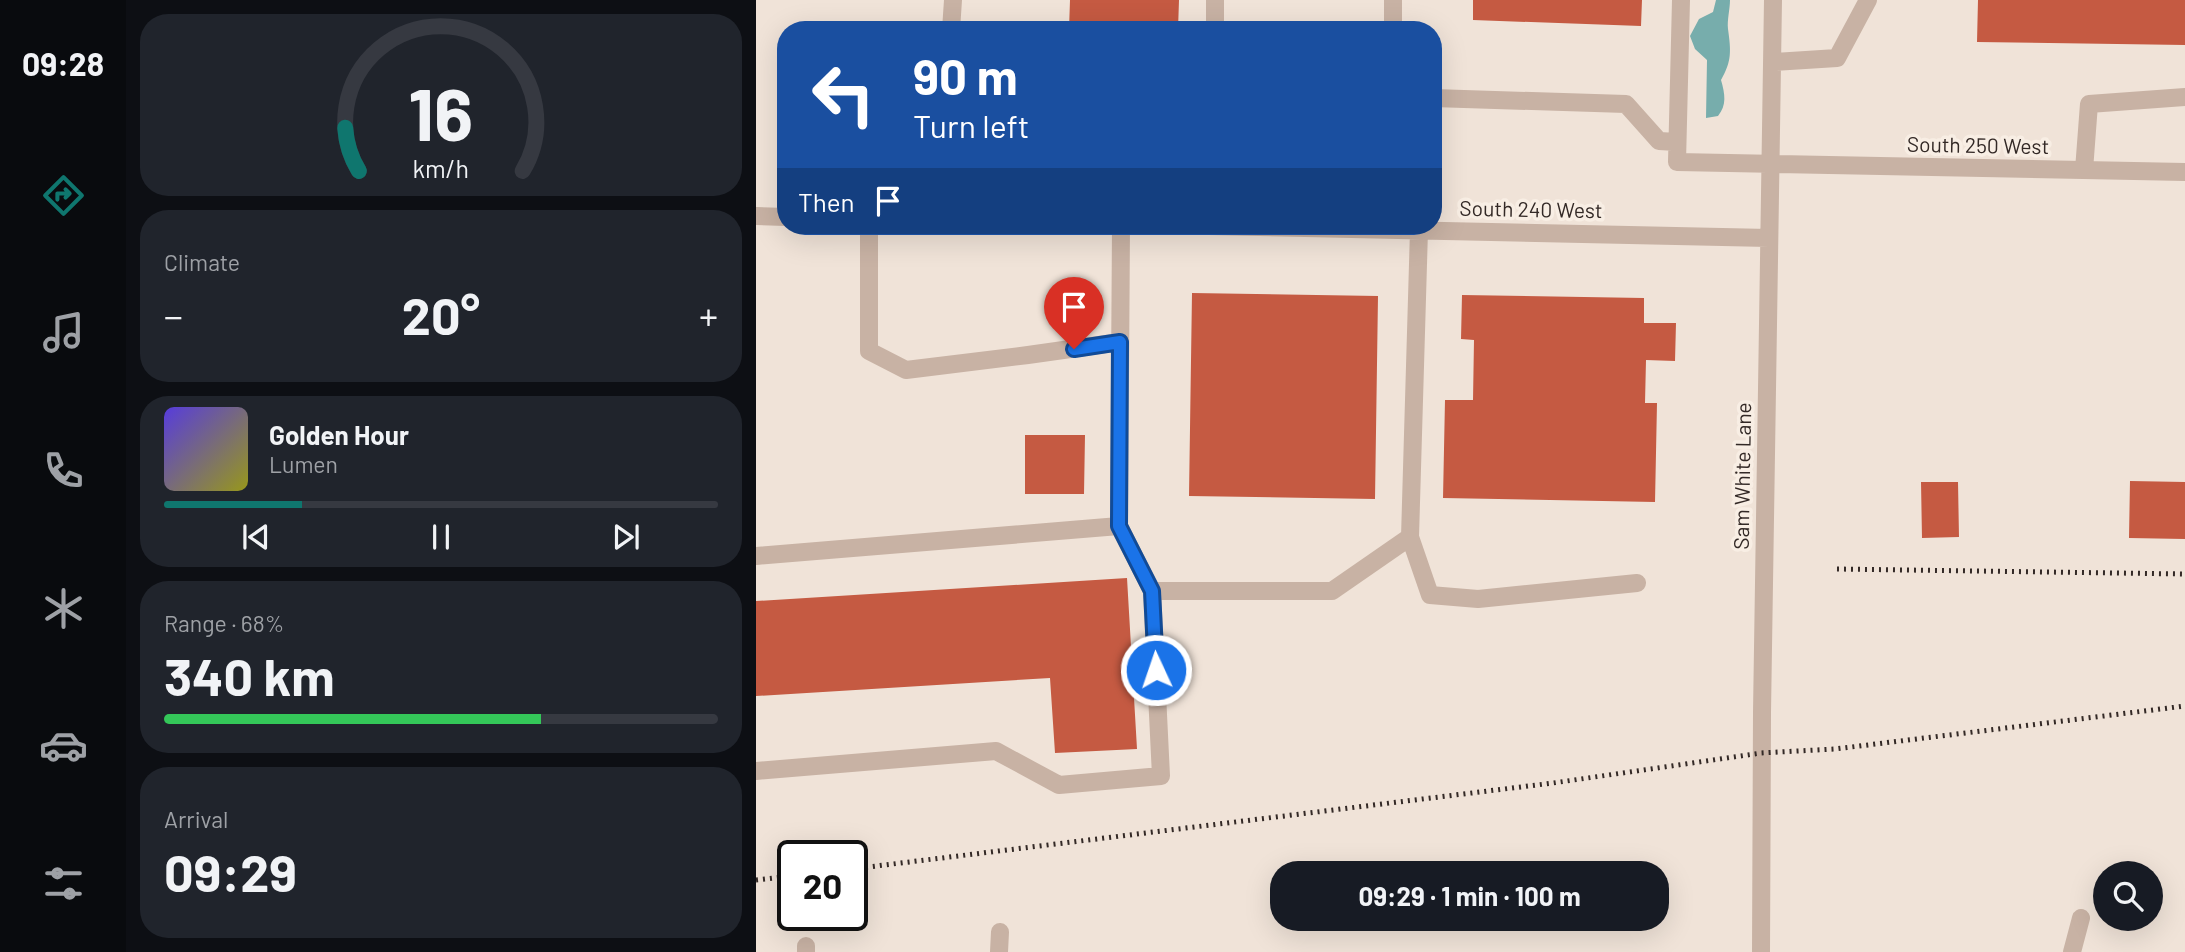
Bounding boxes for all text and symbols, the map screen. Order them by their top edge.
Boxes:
text: 09:28 [22,44,104,82]
text: 90 m [913,46,1018,105]
icon: left [798,49,889,140]
text: 16 [409,68,473,156]
text: Turn left [913,106,1030,144]
street label: South 250 West [1907,131,2049,158]
text: km/h [413,153,469,183]
icon: directions [39,171,88,220]
icon: arrive [869,182,907,220]
text: Then [798,186,855,217]
street label: South 240 West [1459,195,1603,222]
text: Climate [164,248,240,276]
pin [1044,277,1104,349]
text: 20° [402,283,480,345]
icon: arrive [1055,288,1093,326]
text: − [164,292,183,338]
text: + [699,292,718,338]
icon: music [39,308,88,357]
street label: Sam White Lane [1728,402,1755,550]
text: Golden Hour [269,419,409,450]
icon: phone [39,446,88,495]
text: Lumen [269,450,338,478]
icon: previous [237,518,275,556]
icon: pause [422,518,460,556]
icon: next [607,518,645,556]
icon: climate [39,584,88,633]
text: Range · 68% [164,609,284,637]
position arrow [1119,633,1193,707]
text: 340 km [164,644,335,706]
icon: car [39,721,88,770]
text: Arrival [164,805,228,833]
text: 09:29 [164,840,297,902]
speed limit sign: 20 [777,840,868,931]
icon: filters [39,859,88,908]
map controls [2093,861,2163,931]
button: search [2093,861,2163,931]
text: 09:29 · 1 min · 100 m [1358,880,1581,911]

